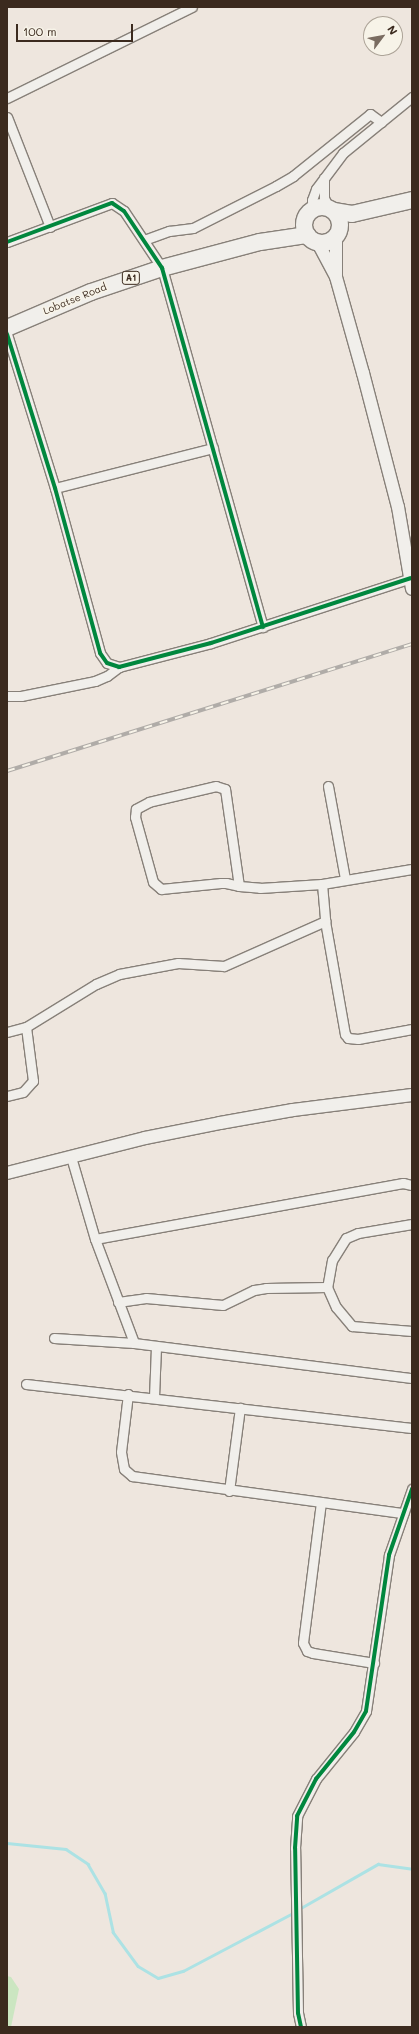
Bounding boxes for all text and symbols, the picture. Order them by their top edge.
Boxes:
scale bar [18,16,135,42]
north arrow [363,16,403,56]
text: N [384,22,401,37]
text: 100 m [23,23,57,39]
road number: A1 [121,271,141,285]
street label: Lobatse Road [42,281,108,317]

